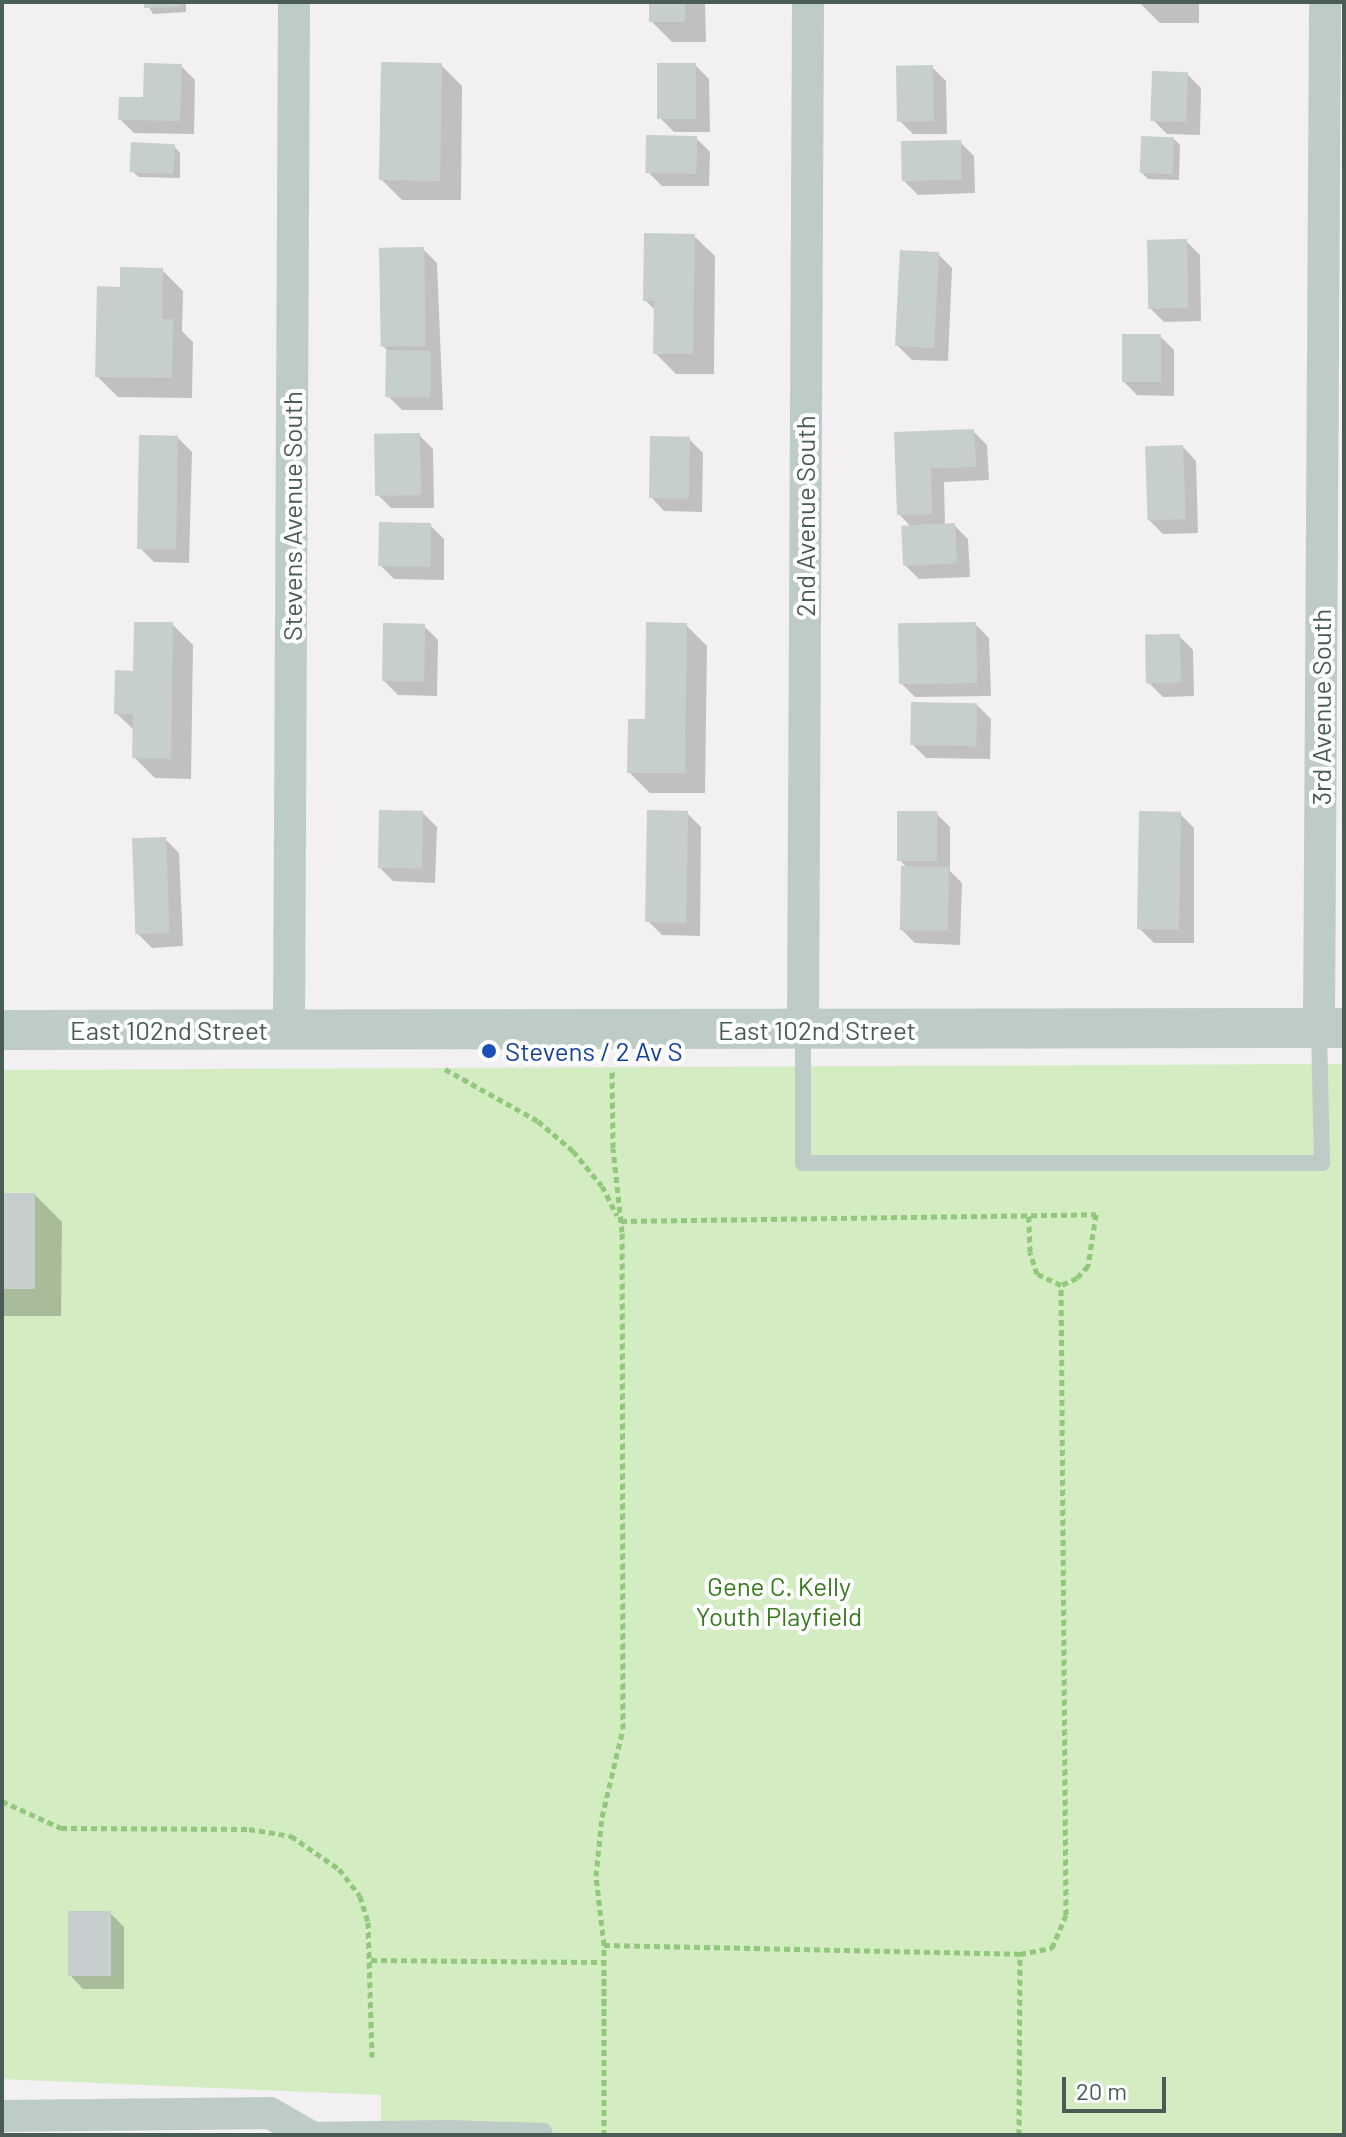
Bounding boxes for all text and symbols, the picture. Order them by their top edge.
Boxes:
street label: Stevens Avenue South [276,391,308,641]
street label: 2nd Avenue South [789,415,821,617]
street label: 3rd Avenue South [1305,609,1337,805]
street label: East 102nd Street [70,1014,268,1046]
street label: East 102nd Street [718,1014,916,1046]
place label: Stevens / 2 Av S [505,1035,683,1067]
marker: Stevens / 2 Av S [480,1042,498,1060]
park label: Gene C. Kelly Youth Playfield [696,1570,862,1632]
scale bar [1066,2061,1170,2111]
text: 20 m [1076,2076,1127,2105]

